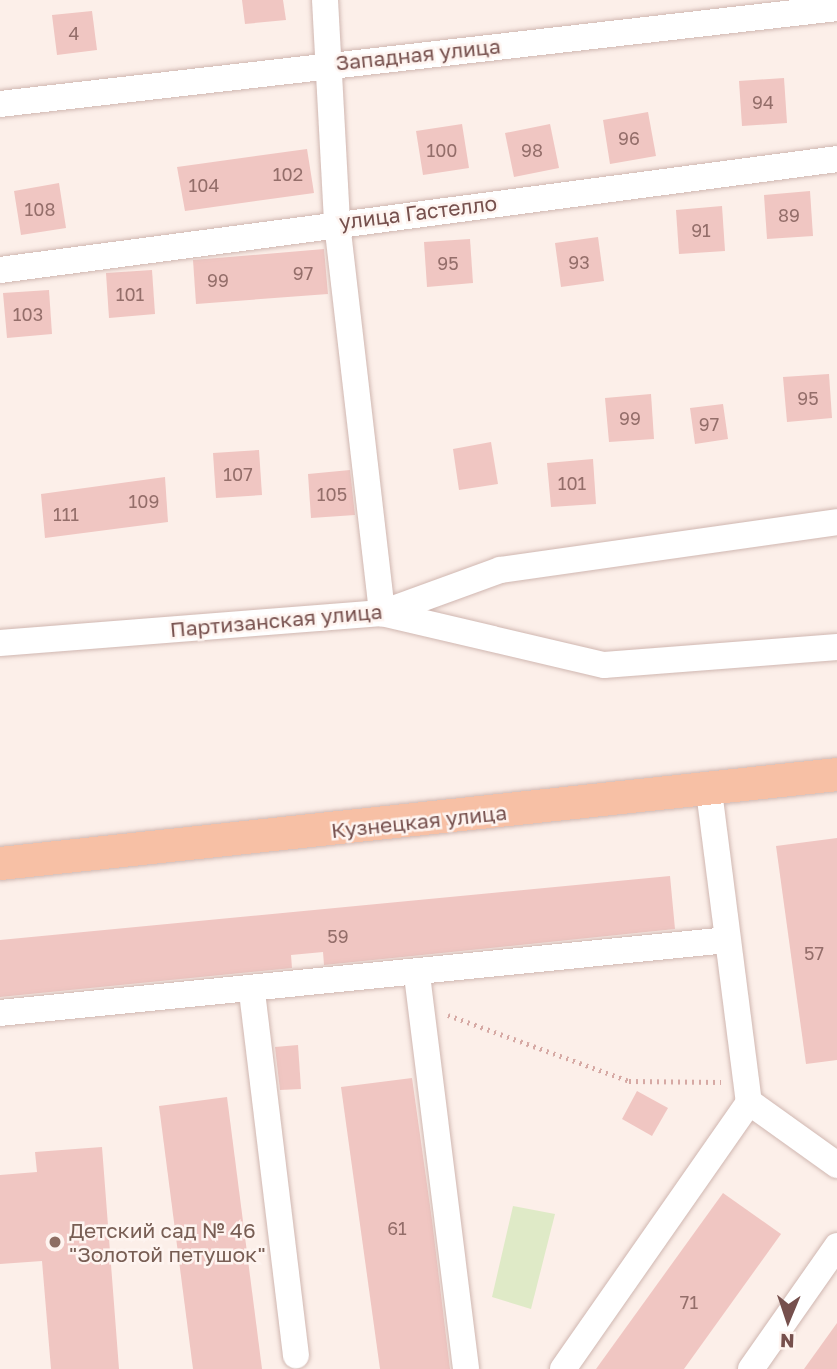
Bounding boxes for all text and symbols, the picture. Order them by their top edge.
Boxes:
house number: 4 [69,22,79,44]
street label: Западная улица [334,33,502,75]
house number: 94 [752,91,774,113]
house number: 96 [618,127,640,149]
house number: 100 [426,139,458,161]
house number: 98 [521,139,543,161]
house number: 102 [273,163,303,185]
house number: 104 [189,174,219,196]
street label: улица Гастелло [338,190,498,234]
house number: 108 [25,198,55,220]
house number: 89 [778,204,800,226]
house number: 91 [691,219,711,241]
house number: 93 [568,251,590,273]
house number: 95 [437,252,459,274]
house number: 97 [293,262,313,284]
house number: 99 [207,269,229,291]
house number: 101 [116,283,144,305]
house number: 103 [13,303,43,325]
house number: 95 [797,387,819,409]
house number: 99 [619,407,641,429]
house number: 97 [699,413,719,435]
house number: 107 [223,463,253,485]
house number: 101 [558,472,586,494]
house number: 105 [317,483,347,505]
house number: 109 [129,490,159,512]
house number: 111 [53,503,79,525]
street label: Партизанская улица [169,598,383,642]
street label: Кузнецкая улица [330,799,508,843]
house number: 59 [327,925,349,947]
house number: 57 [804,942,824,964]
place label: Детский сад № 46 "Золотой петушок" [69,1217,266,1267]
house number: 61 [387,1217,407,1239]
marker: Детский сад № 46 "Золотой петушок" [47,1234,63,1250]
north arrow [753,1285,823,1355]
house number: 71 [680,1291,698,1313]
text: N [780,1330,795,1353]

